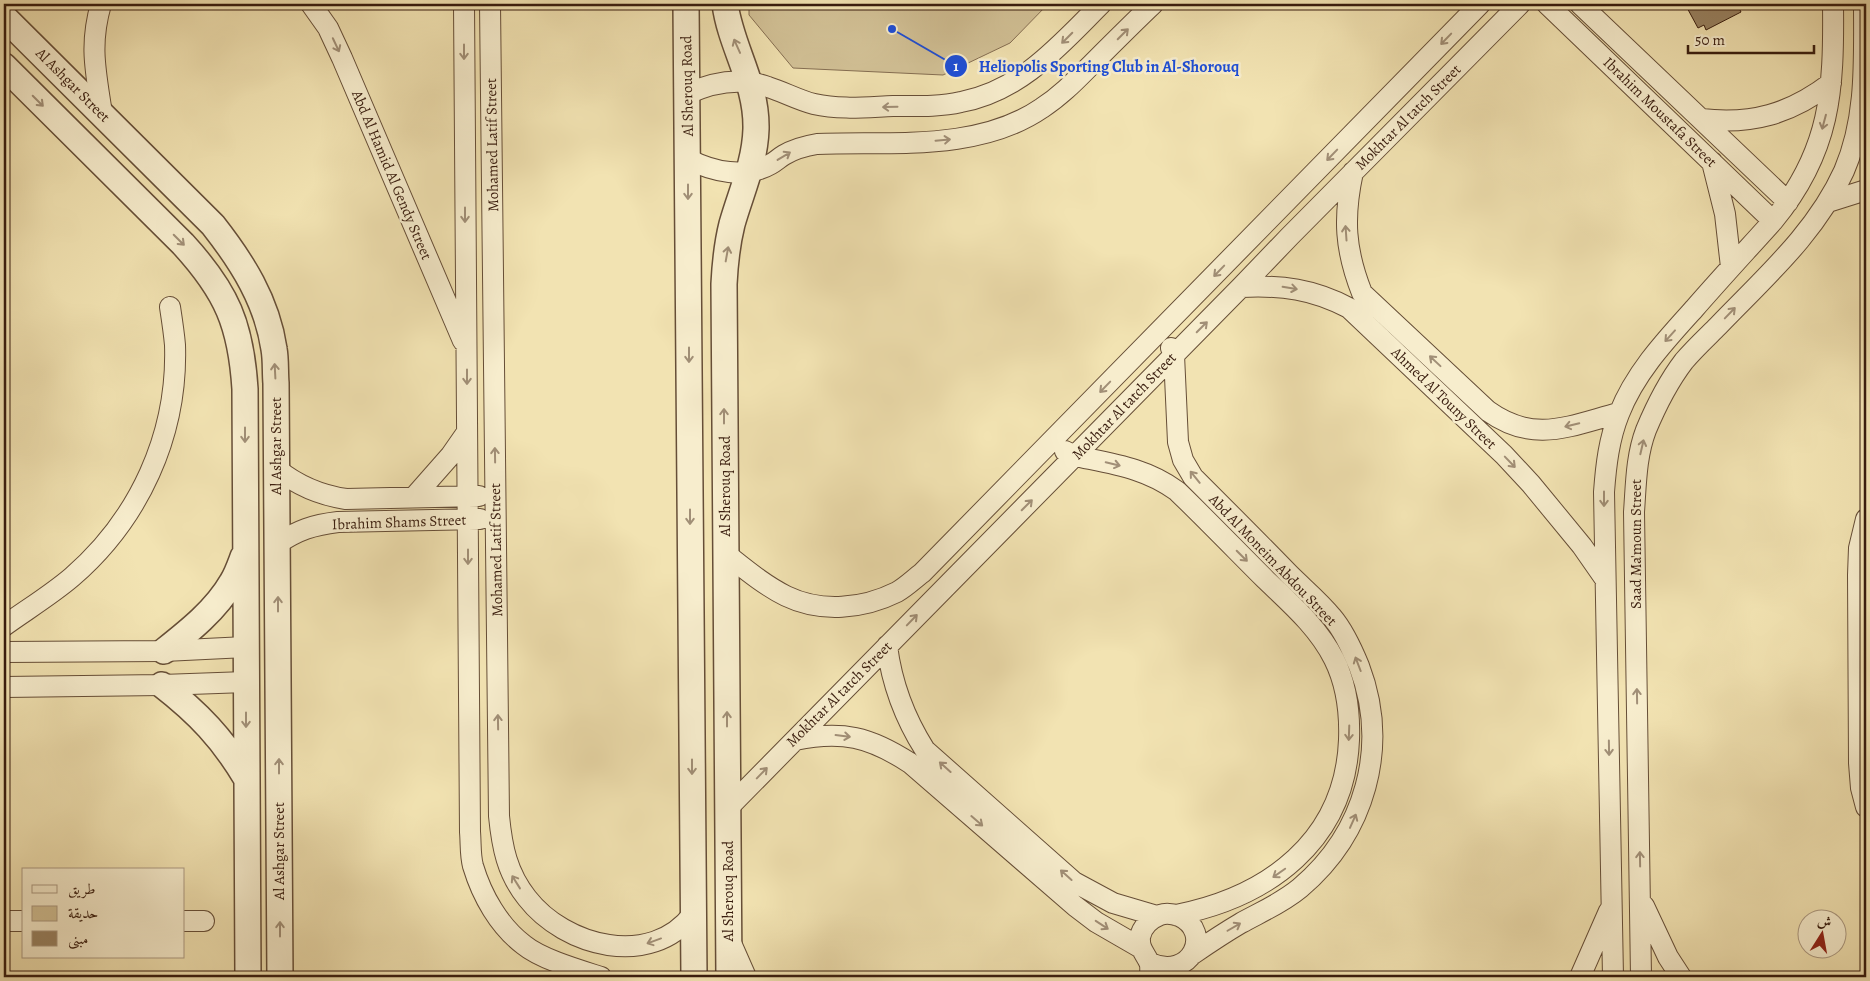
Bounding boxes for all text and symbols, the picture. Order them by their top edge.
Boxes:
scale bar [1688,22,1814,54]
one-way arrow [1116,28,1129,40]
text: 50 m [1695,30,1725,50]
one-way arrow [1061,32,1073,45]
one-way arrow [1440,32,1452,45]
street label: Al Sherouq Road [676,35,698,138]
one-way arrow [332,38,342,53]
one-way arrow [731,39,741,54]
street label: Al Ashgar Street [31,43,115,127]
one-way arrow [459,44,469,60]
callout: Heliopolis Sporting Club in Al-Shorouq [944,51,1249,82]
street label: Ibrahim Moustafa Street [1599,52,1721,172]
text: 1 [953,56,959,76]
text: Heliopolis Sporting Club in Al-Shorouq [979,56,1240,78]
street label: Mokhtar Al tatch Street [1351,60,1465,174]
street label: Mohamed Latif Street [481,78,503,212]
street label: Abd Al Hamid Al Gendy Street [347,86,437,263]
one-way arrow [32,94,44,106]
one-way arrow [882,102,898,111]
one-way arrow [1819,113,1829,129]
one-way arrow [935,136,951,145]
one-way arrow [1326,148,1338,161]
one-way arrow [776,151,790,161]
one-way arrow [683,184,693,200]
one-way arrow [460,206,470,223]
one-way arrow [1342,225,1351,241]
one-way arrow [173,233,185,246]
one-way arrow [722,246,732,262]
one-way arrow [1213,264,1225,276]
one-way arrow [1282,283,1298,293]
one-way arrow [1724,307,1736,320]
one-way arrow [1196,320,1208,333]
one-way arrow [1665,329,1676,342]
street label: Ahmed Al Touny Street [1386,342,1501,454]
one-way arrow [684,346,694,363]
street label: Mokhtar Al tatch Street [1067,348,1181,464]
one-way arrow [1428,355,1441,367]
one-way arrow [271,363,280,379]
one-way arrow [462,369,471,385]
one-way arrow [1099,381,1111,393]
street label: Al Ashgar Street [266,397,286,496]
one-way arrow [719,408,729,424]
one-way arrow [1564,421,1580,431]
one-way arrow [240,427,250,443]
street label: Al Sherouq Road [715,435,735,537]
one-way arrow [1638,439,1647,455]
one-way arrow [491,447,500,463]
one-way arrow [1504,455,1516,468]
one-way arrow [1104,460,1120,469]
one-way arrow [1189,471,1200,484]
street label: Saad Ma'moun Street [1626,479,1646,609]
street label: Mohamed Latif Street [485,483,507,617]
street label: Abd Al Moneim Abdou Street [1204,489,1341,630]
one-way arrow [1599,490,1609,506]
one-way arrow [1020,499,1032,511]
one-way arrow [685,509,695,525]
street label: Ibrahim Shams Street [331,510,467,534]
one-way arrow [463,549,473,565]
one-way arrow [1236,550,1248,562]
one-way arrow [273,596,282,612]
one-way arrow [906,614,918,626]
street label: Mokhtar Al tatch Street [782,637,896,751]
one-way arrow [1353,657,1362,672]
one-way arrow [1632,688,1642,704]
one-way arrow [722,711,732,727]
one-way arrow [241,712,251,728]
one-way arrow [493,715,503,731]
one-way arrow [1345,725,1354,741]
one-way arrow [835,731,851,741]
one-way arrow [1604,740,1613,756]
one-way arrow [274,758,284,774]
one-way arrow [687,759,697,775]
one-way arrow [938,761,951,772]
one-way arrow [756,767,768,780]
street label: Al Ashgar Street [269,802,289,901]
one-way arrow [1348,814,1358,829]
one-way arrow [971,816,984,827]
street label: Al Sherouq Road [718,840,738,942]
one-way arrow [1635,851,1645,867]
legend [22,868,185,958]
one-way arrow [1272,868,1286,878]
one-way arrow [1059,869,1072,881]
one-way arrow [511,875,521,889]
text: طريق [68,879,95,899]
text: حديقة [68,903,98,923]
north arrow [1798,908,1848,958]
text: ش [1816,911,1833,932]
one-way arrow [275,921,285,937]
one-way arrow [1095,921,1109,931]
one-way arrow [1226,922,1241,932]
text: مبنى [68,929,88,950]
one-way arrow [647,937,662,946]

